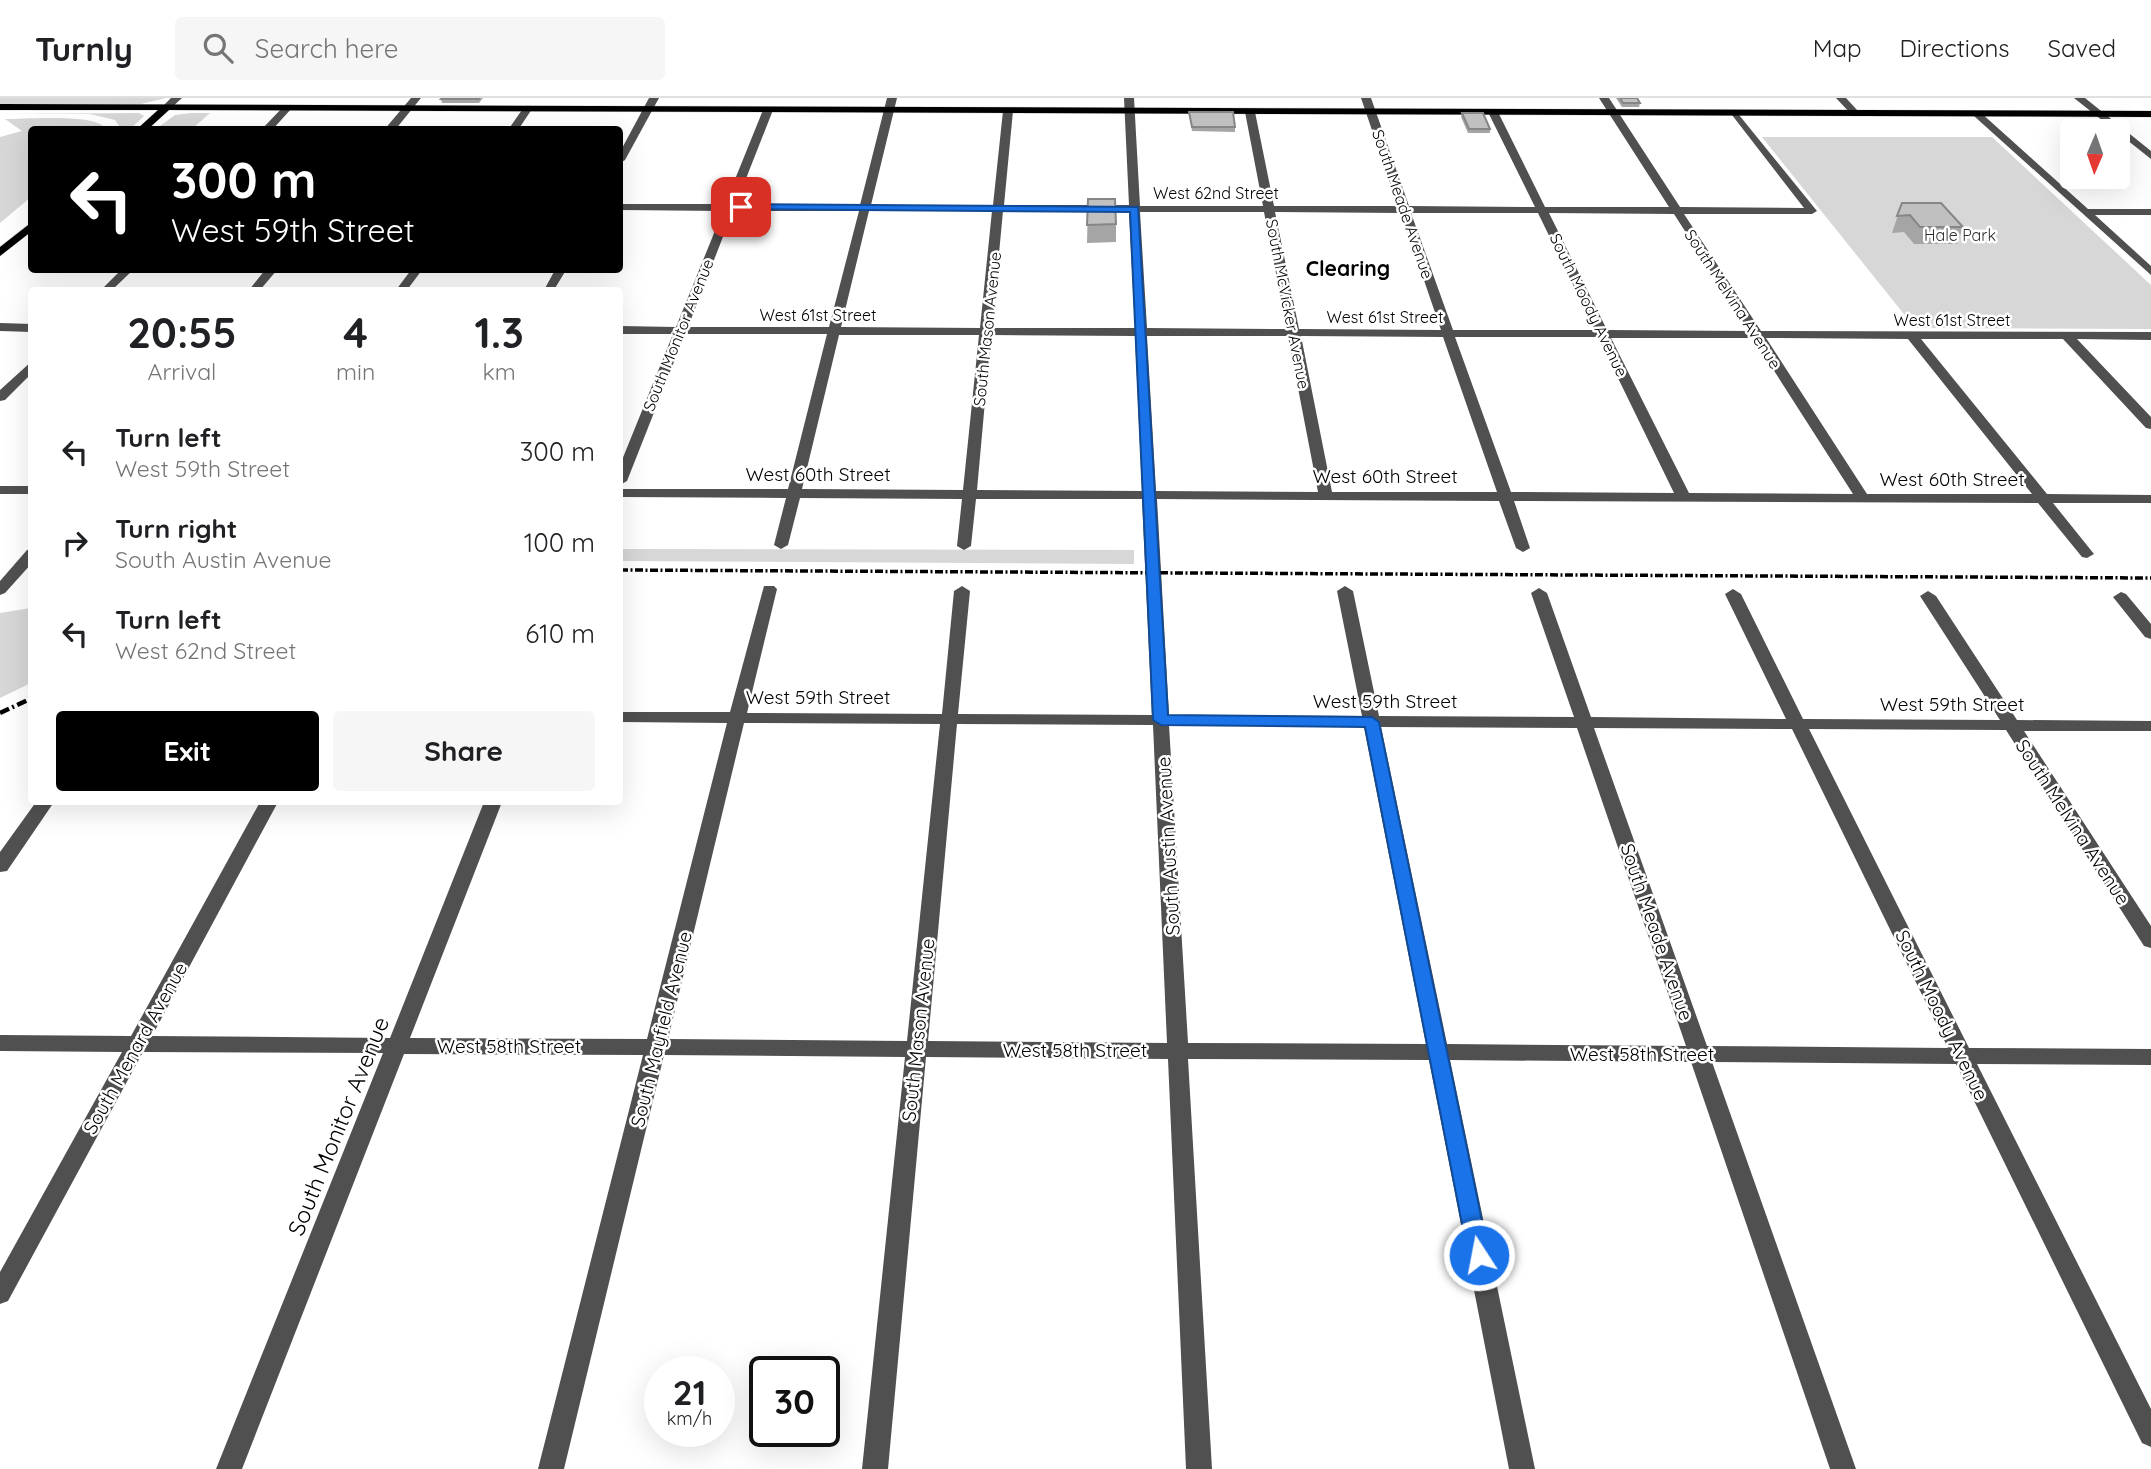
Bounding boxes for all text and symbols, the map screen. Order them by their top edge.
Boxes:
search box [175,17,665,80]
text: Turnly [35,28,133,69]
icon: search [199,29,237,67]
text: Search here [255,32,398,65]
text: Map [1813,33,1862,63]
text: Directions [1900,33,2010,63]
text: Saved [2048,33,2116,63]
north arrow [2060,119,2130,189]
map controls [2060,119,2130,189]
street label: South Meade Avenue [1368,127,1438,281]
text: 300 m [171,149,316,210]
icon: left [56,154,147,245]
pin [711,177,771,237]
street label: West 62nd Street [1153,183,1279,203]
icon: arrive [722,188,760,226]
text: West 59th Street [171,210,415,250]
street label: South McVicker Avenue [1262,217,1314,391]
park label: Hale Park [1924,225,1996,245]
street label: South Melvina Avenue [1680,226,1786,372]
street label: South Moody Avenue [1546,230,1632,380]
street label: South Mason Avenue [969,251,1005,407]
district label: Clearing [1306,255,1390,281]
street label: South Monitor Avenue [638,256,718,414]
street label: West 61st Street [759,305,877,325]
text: 20:55 [127,306,237,359]
text: 4 [343,306,368,359]
text: 1.3 [474,306,524,359]
street label: West 61st Street [1326,307,1444,327]
street label: West 61st Street [1893,310,2011,330]
text: Arrival [148,357,216,386]
text: min [336,357,375,386]
text: km [482,357,516,386]
text: Turn left [115,421,222,454]
icon: left [56,433,94,471]
text: 300 m [520,435,595,468]
text: West 59th Street [115,454,290,483]
street label: West 60th Street [745,462,891,486]
street label: West 60th Street [1312,464,1458,488]
street label: West 60th Street [1879,467,2025,491]
text: Turn right [115,512,237,545]
icon: right [56,524,94,562]
text: 100 m [524,526,595,559]
text: South Austin Avenue [115,545,332,574]
text: Turn left [115,603,222,636]
icon: left [56,615,94,653]
text: 610 m [525,617,595,650]
text: West 62nd Street [115,636,296,665]
street label: West 59th Street [746,685,890,709]
street label: West 59th Street [1313,689,1457,713]
street label: West 59th Street [1880,692,2024,716]
button: Exit [56,711,319,791]
button: Share [333,711,595,791]
street label: South Melvina Avenue [2011,735,2135,909]
street label: South Austin Avenue [1151,756,1185,936]
street label: South Meade Avenue [1615,840,1699,1024]
street label: South Moody Avenue [1890,926,1994,1104]
street label: South Mayfield Avenue [625,929,697,1129]
street label: South Mason Avenue [896,937,940,1123]
street label: South Menard Avenue [78,958,192,1138]
street label: South Monitor Avenue [281,1012,395,1240]
street label: West 58th Street [437,1034,581,1058]
street label: West 58th Street [1003,1038,1147,1062]
street label: West 58th Street [1570,1042,1714,1066]
position arrow [1442,1218,1516,1292]
speed limit sign: 30 [749,1356,840,1447]
text: 21 [673,1370,706,1414]
text: km/h [667,1407,712,1430]

